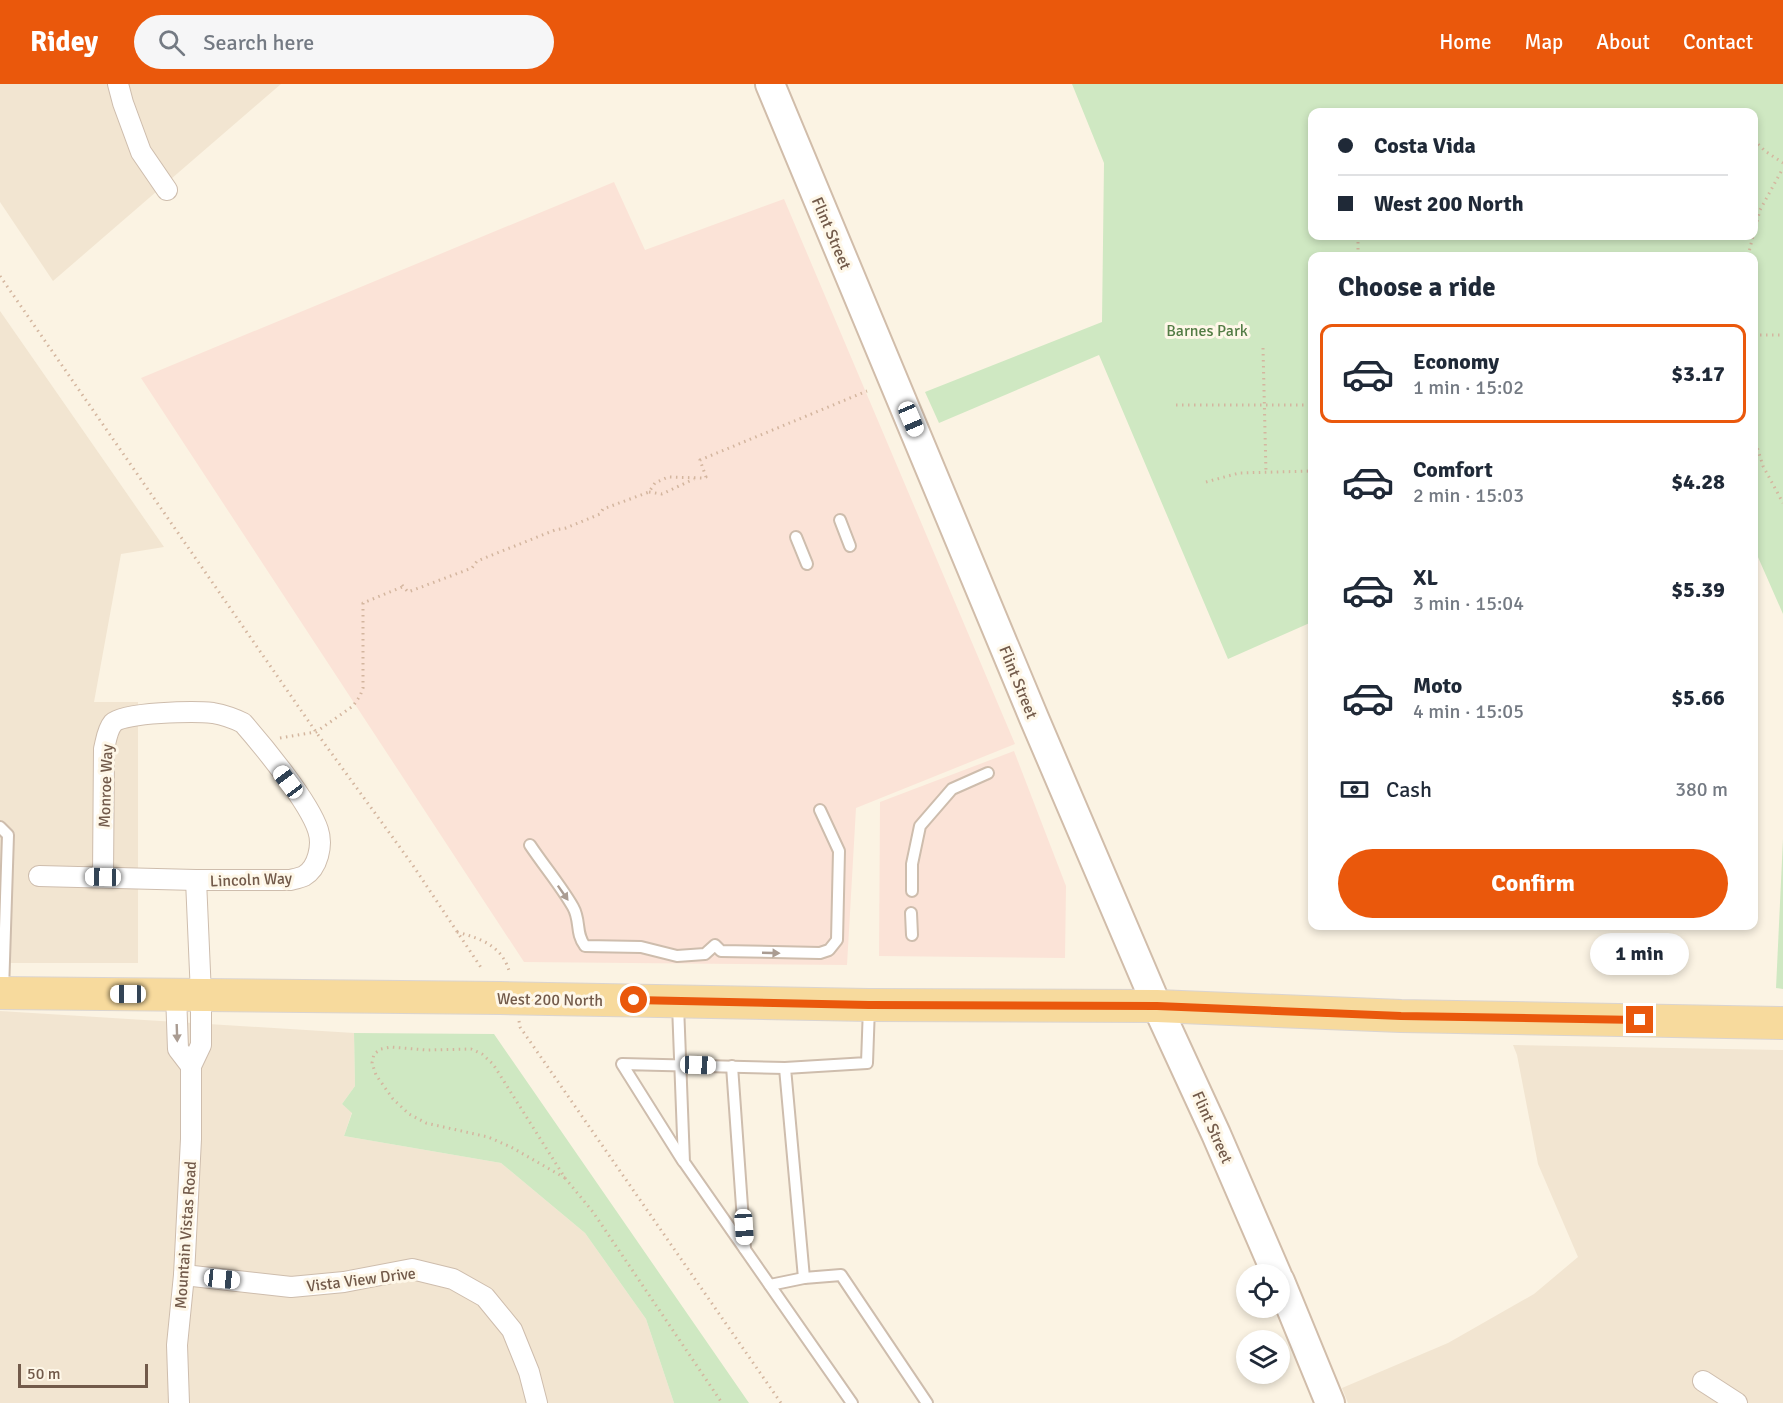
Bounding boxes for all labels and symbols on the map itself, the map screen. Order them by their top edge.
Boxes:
street label: Flint Street [807,194,855,273]
park label: Barnes Park [1166,321,1248,341]
car [896,399,926,439]
street label: Flint Street [994,643,1042,722]
street label: Monroe Way [95,743,117,828]
car [270,762,306,802]
car [85,868,121,886]
street label: Lincoln Way [210,869,293,891]
one-way arrow [557,885,569,901]
callout: 1 min [1590,933,1690,975]
one-way arrow [761,948,780,958]
car [110,985,146,1003]
route start [620,986,647,1013]
street label: West 200 North [497,989,603,1011]
route end [1626,1006,1653,1033]
one-way arrow [173,1023,182,1042]
car [680,1055,716,1075]
street label: Flint Street [1187,1088,1237,1167]
street label: Mountain Vistas Road [171,1161,201,1310]
car [734,1208,754,1246]
street label: Vista View Drive [305,1263,417,1297]
car [203,1268,241,1290]
scale bar [18,1361,148,1388]

